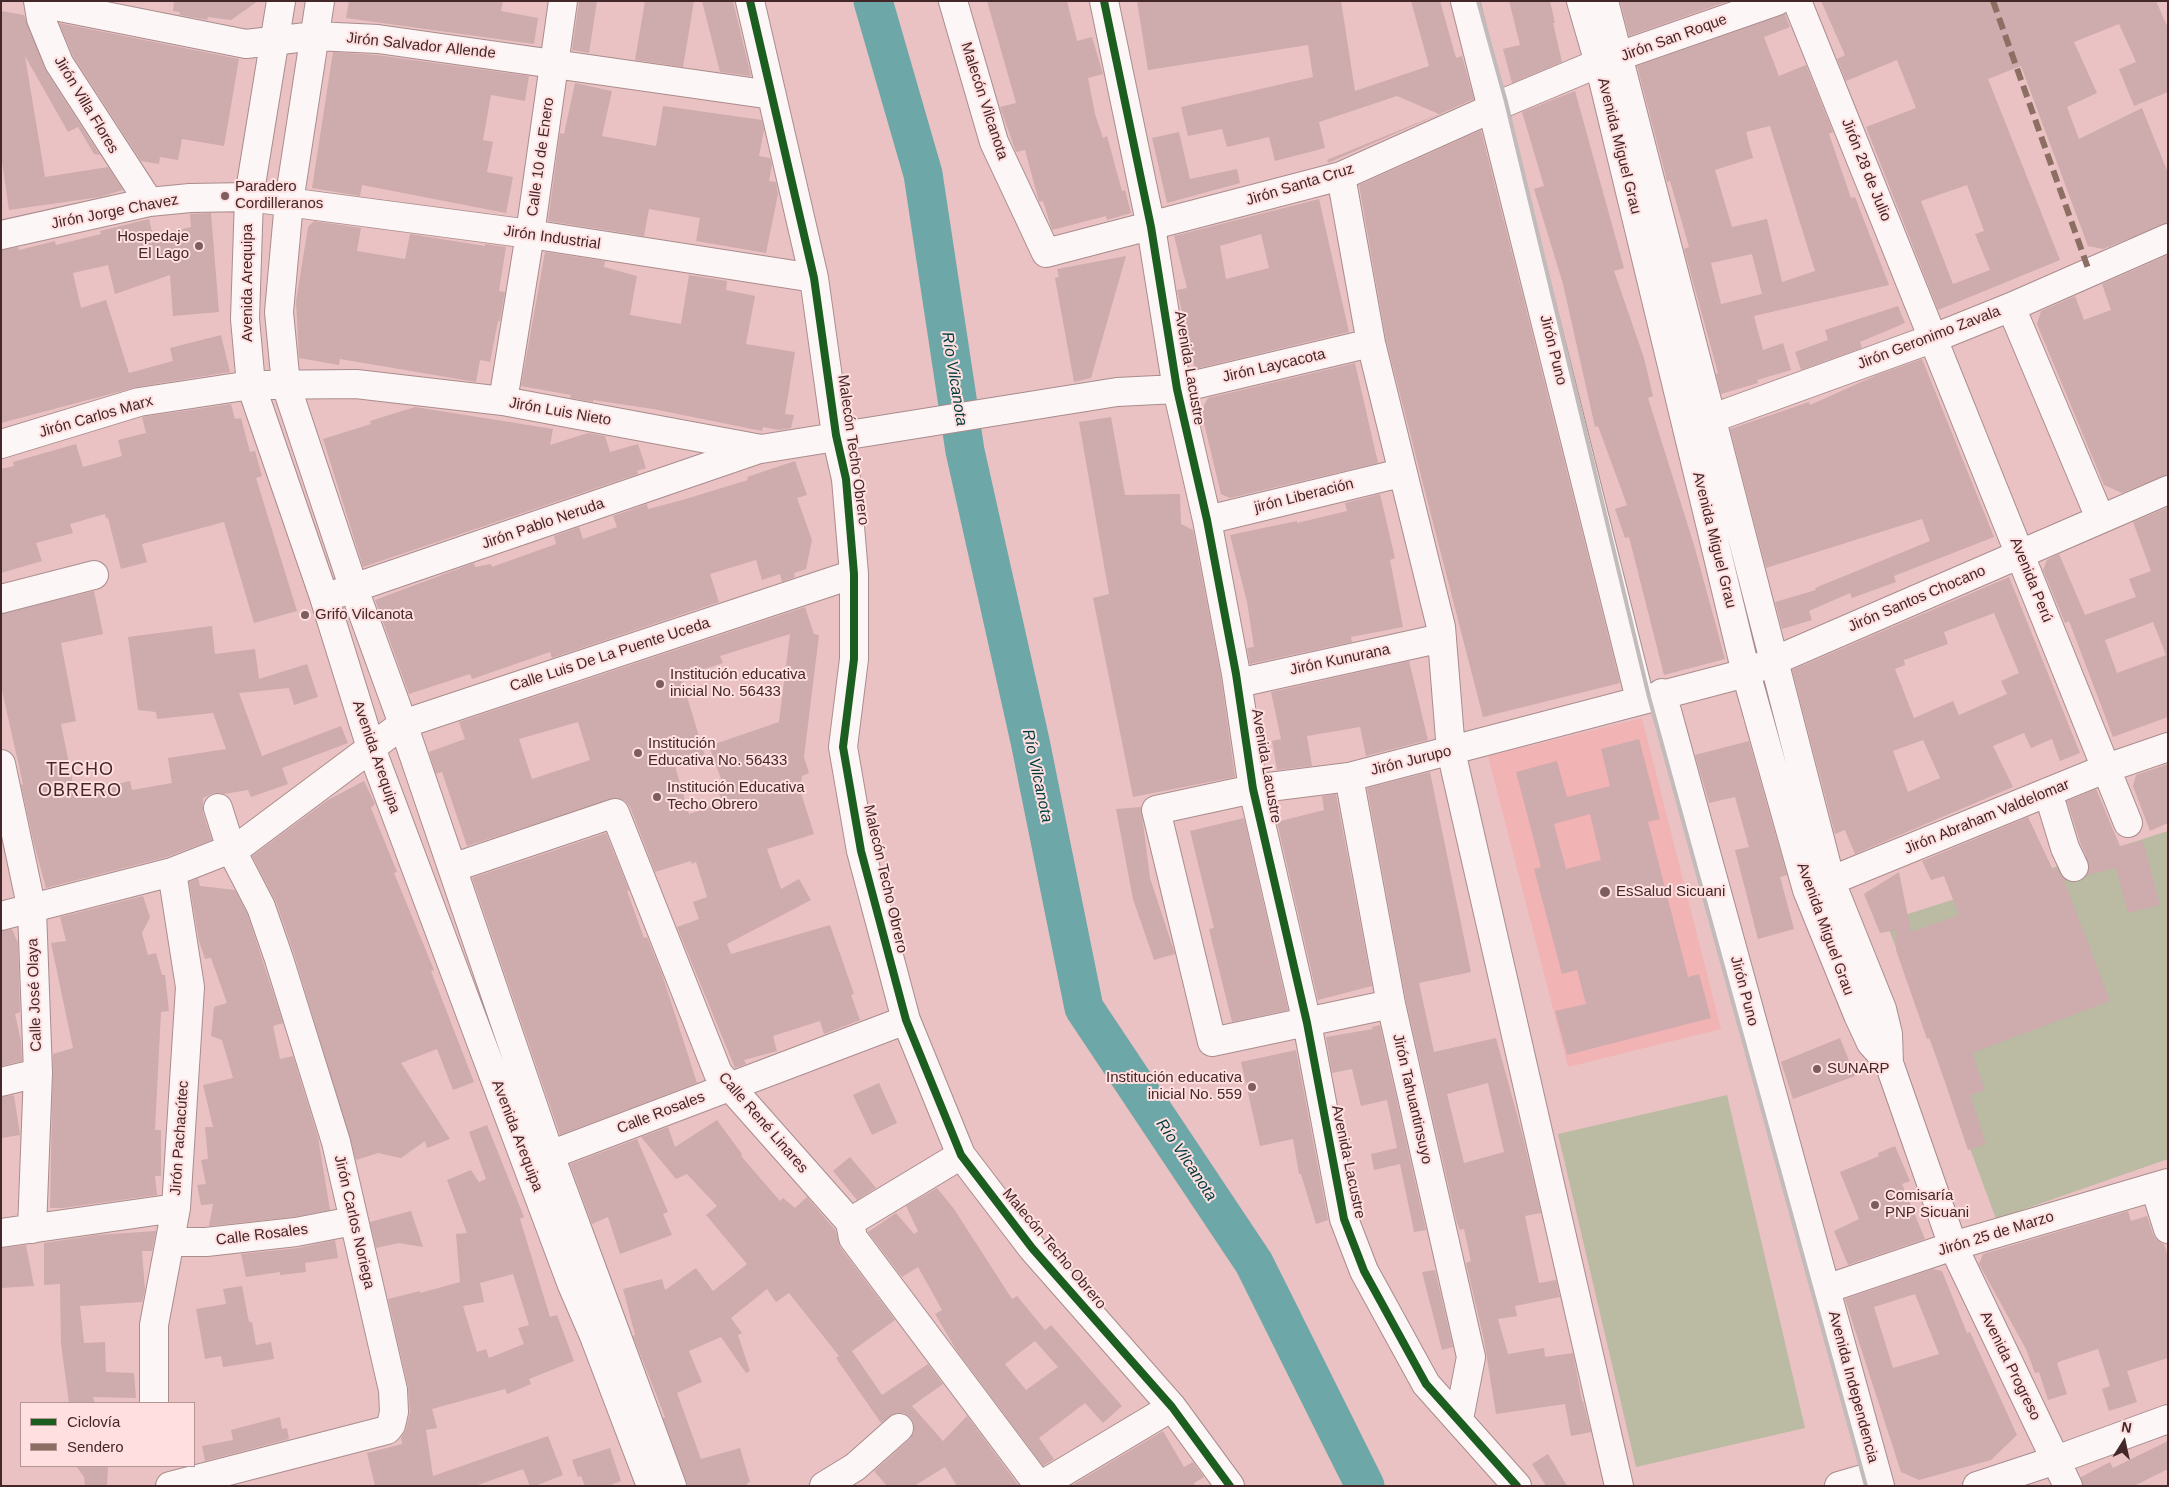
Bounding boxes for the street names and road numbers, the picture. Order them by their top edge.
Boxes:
street label: Jirón San Roque [1618,10,1730,66]
street label: Jirón Salvador Allende [345,29,497,63]
street label: Malecón Vilcanota [957,40,1011,162]
street label: Jirón Villa Flores [50,53,122,157]
street label: Avenida Miguel Grau [1593,76,1645,216]
street label: Calle 10 de Enero [524,96,558,218]
street label: Jirón 28 de Julio [1837,116,1895,224]
street label: Jirón Santa Cruz [1244,160,1356,210]
street label: Jirón Jorge Chavez [50,191,180,233]
street label: Jirón Industrial [502,222,602,254]
street label: Avenida Arequipa [239,224,257,342]
street label: Jirón Geronimo Zavala [1855,302,2003,374]
street label: Avenida Lacustre [1170,309,1208,427]
street label: Jirón Puno [1536,313,1570,387]
street label: Jirón Laycacota [1221,345,1327,387]
street label: Malecón Techo Obrero [834,374,872,526]
street label: Jirón Carlos Marx [37,392,155,442]
street label: Jirón Luis Nieto [508,394,612,430]
street label: Avenida Miguel Grau [1688,470,1740,610]
street label: jirón Liberación [1252,475,1356,517]
street label: Jirón Pablo Neruda [479,495,607,553]
street label: Avenida Perú [2006,535,2056,625]
street label: Jirón Santos Chocano [1846,562,1988,636]
street label: Calle Luis De La Puente Uceda [508,614,712,696]
street label: Jirón Kunurana [1288,641,1392,679]
street label: Avenida Arequipa [348,698,404,816]
street label: Avenida Lacustre [1247,707,1285,825]
street label: Jirón Jurupo [1369,742,1453,780]
street label: Jirón Abraham Valdelomar [1902,776,2072,858]
street label: Malecón Techo Obrero [859,803,911,955]
street label: Avenida Miguel Grau [1793,860,1857,998]
street label: Calle José Olaya [24,938,46,1052]
street label: Jirón Puno [1726,954,1762,1028]
street label: Jirón Tahuantinsuyo [1388,1032,1436,1166]
street label: Calle René Linares [714,1069,812,1177]
street label: Avenida Arequipa [487,1078,547,1194]
street label: Jirón Pachacútec [167,1080,193,1196]
street label: Calle Rosales [615,1088,707,1138]
street label: Avenida Lacustre [1327,1104,1369,1220]
street label: Jirón Carlos Noriega [330,1153,378,1291]
street label: Malecón Techo Obrero [998,1185,1110,1313]
street label: Jirón 25 de Marzo [1936,1208,2056,1260]
street label: Calle Rosales [215,1220,309,1250]
street label: Avenida Independencia [1824,1309,1882,1465]
street label: Avenida Progreso [1976,1309,2044,1423]

